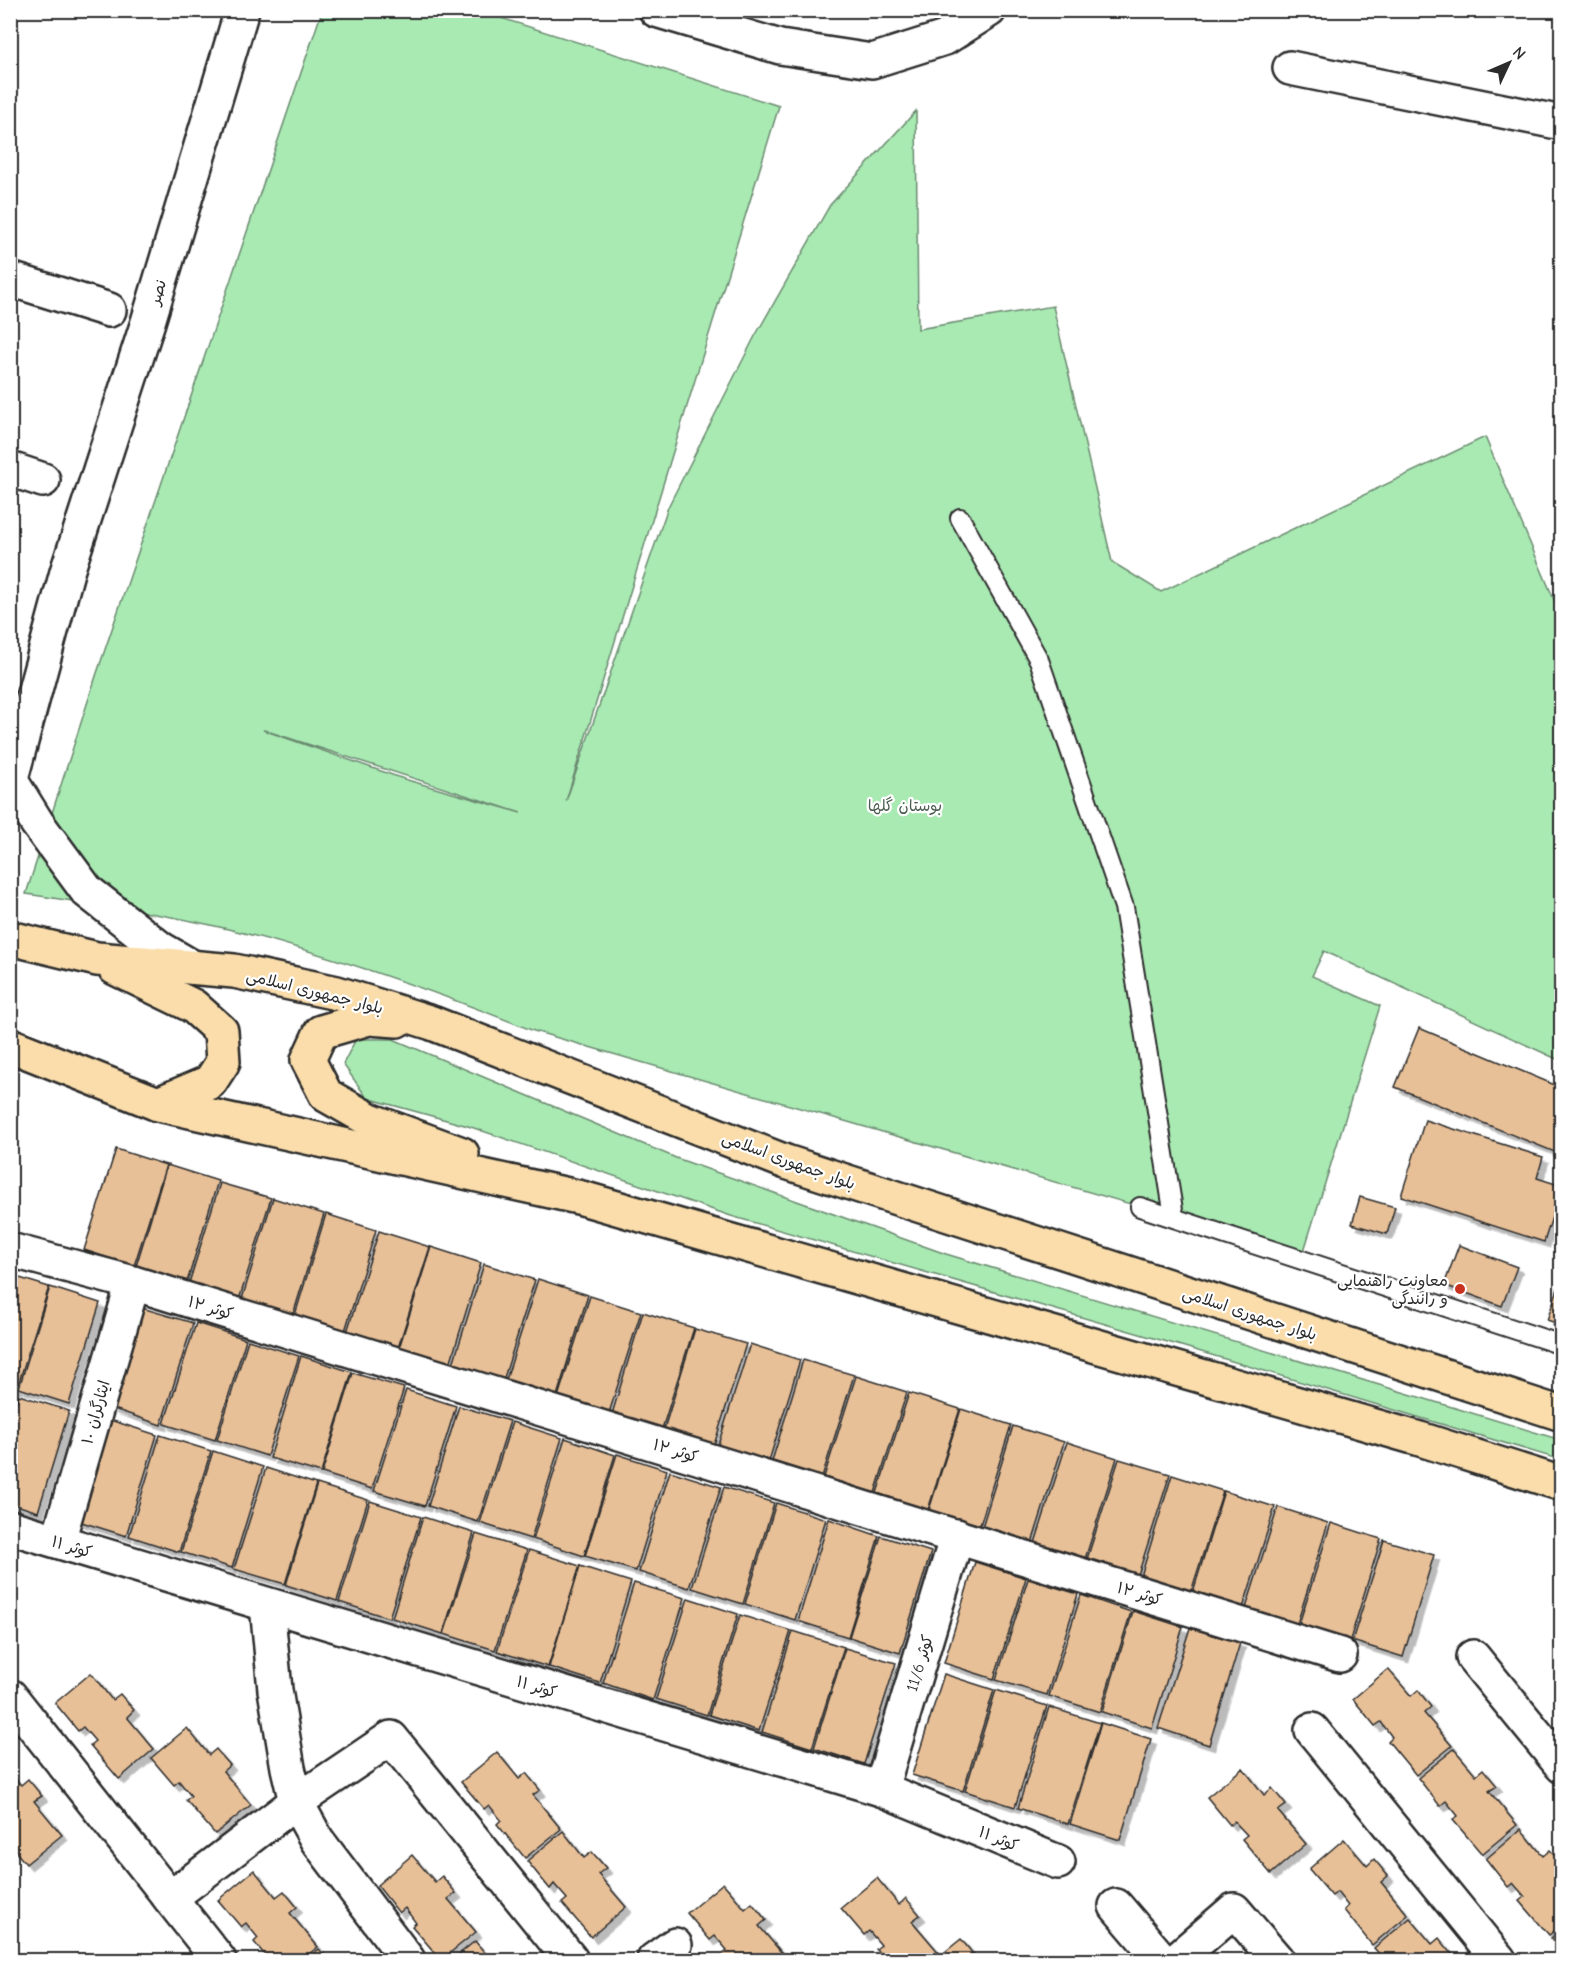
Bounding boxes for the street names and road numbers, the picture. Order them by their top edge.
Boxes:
street label: نصر [145,277,170,309]
street label: بلوار جمهوری اسلامی [244,966,385,1019]
street label: بلوار جمهوری اسلامی [719,1129,858,1194]
street label: بلوار جمهوری اسلامی [1180,1284,1319,1345]
street label: کوثر ۱۲ [186,1293,236,1324]
street label: ایثارگران ۱۰ [77,1378,114,1446]
street label: کوثر ۱۲ [651,1436,701,1467]
street label: کوثر ۱۱ [49,1532,94,1563]
street label: کوثر ۱۲ [1115,1579,1165,1610]
street label: کوثر 11/6 [903,1633,938,1694]
street label: کوثر ۱۱ [514,1672,559,1703]
street label: کوثر ۱۱ [976,1823,1021,1856]

